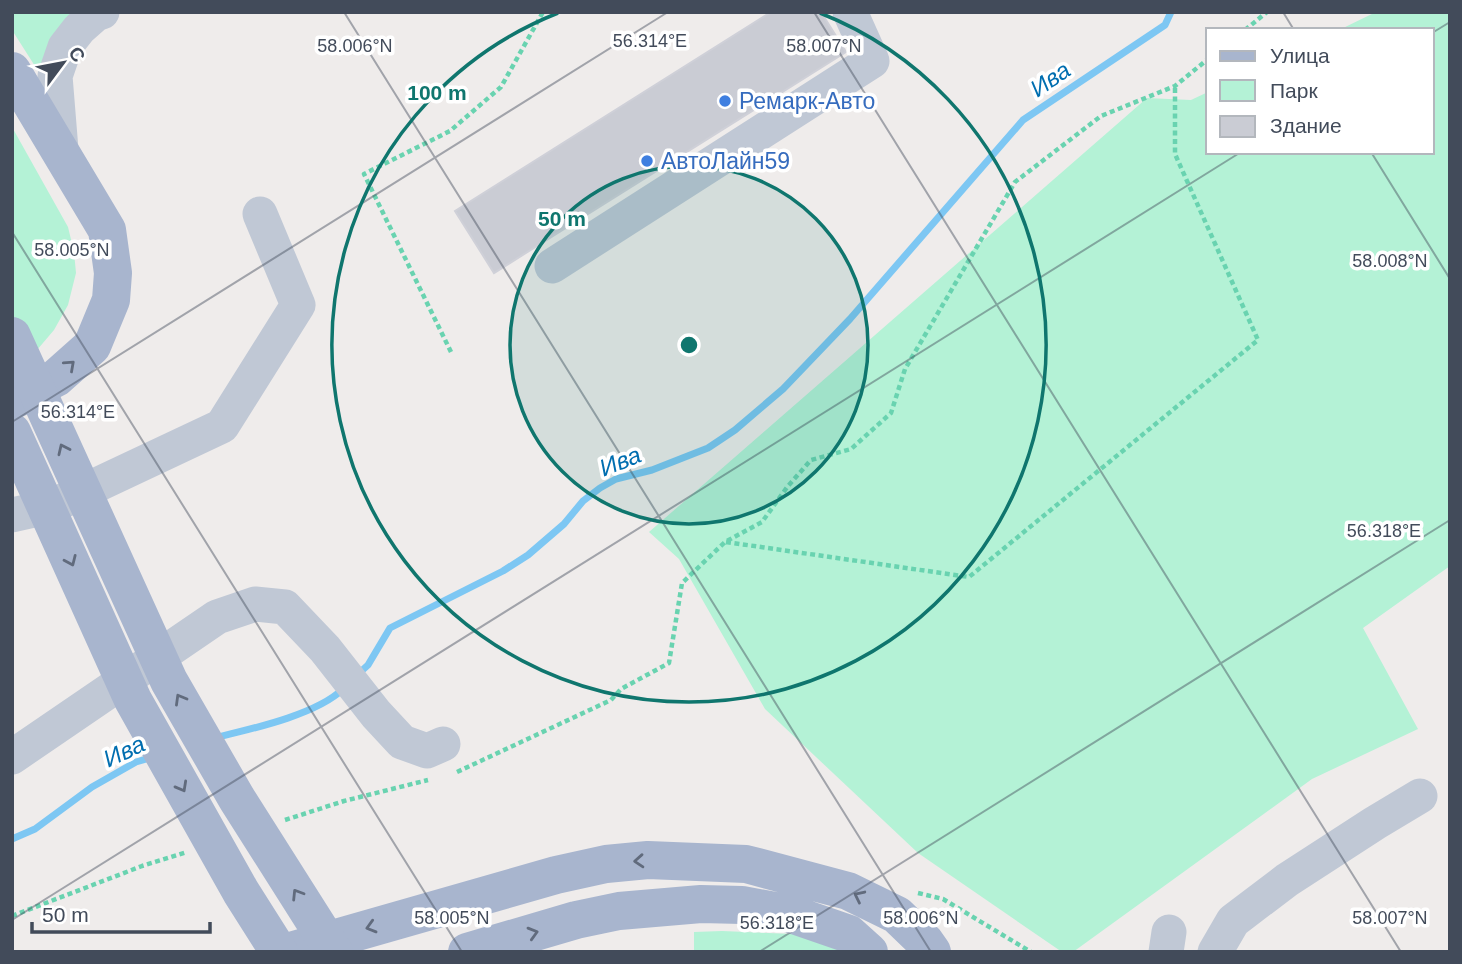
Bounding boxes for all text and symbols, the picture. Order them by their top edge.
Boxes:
north arrow [28,28,98,98]
legend [1206,28,1434,154]
text: 56.314°E [613,31,687,51]
text: 58.006°N [317,36,393,56]
text: 58.007°N [786,36,862,56]
text: С [64,43,90,66]
text: Улица [1270,44,1330,67]
water label: Ива [1025,56,1075,102]
text: Парк [1270,79,1318,102]
text: 100 m [407,81,467,104]
place label: Ремарк-Авто [739,88,875,114]
marker: Ремарк-Авто [717,93,733,109]
text: Здание [1270,114,1342,137]
place label: АвтоЛайн59 [661,148,790,174]
marker: АвтоЛайн59 [639,153,655,169]
text: 50 m [538,207,586,230]
text: 58.005°N [34,240,110,260]
text: 58.008°N [1352,251,1428,271]
centre of rings [677,333,701,357]
one-way arrow [62,361,75,374]
text: 56.314°E [41,402,115,422]
water label: Ива [595,441,645,481]
one-way arrow [57,444,71,456]
text: 56.318°E [1347,521,1421,541]
one-way arrow [63,554,77,566]
one-way arrow [175,694,188,707]
water label: Ива [99,730,149,772]
one-way arrow [174,779,187,792]
one-way arrow [633,854,644,869]
one-way arrow [293,889,305,902]
scale bar [32,890,210,934]
one-way arrow [854,891,866,905]
text: 50 m [42,903,89,926]
text: 58.005°N [414,908,490,928]
text: 58.006°N [883,908,959,928]
text: 58.007°N [1352,908,1428,928]
text: 56.318°E [740,913,814,933]
one-way arrow [366,919,378,934]
one-way arrow [527,926,539,941]

